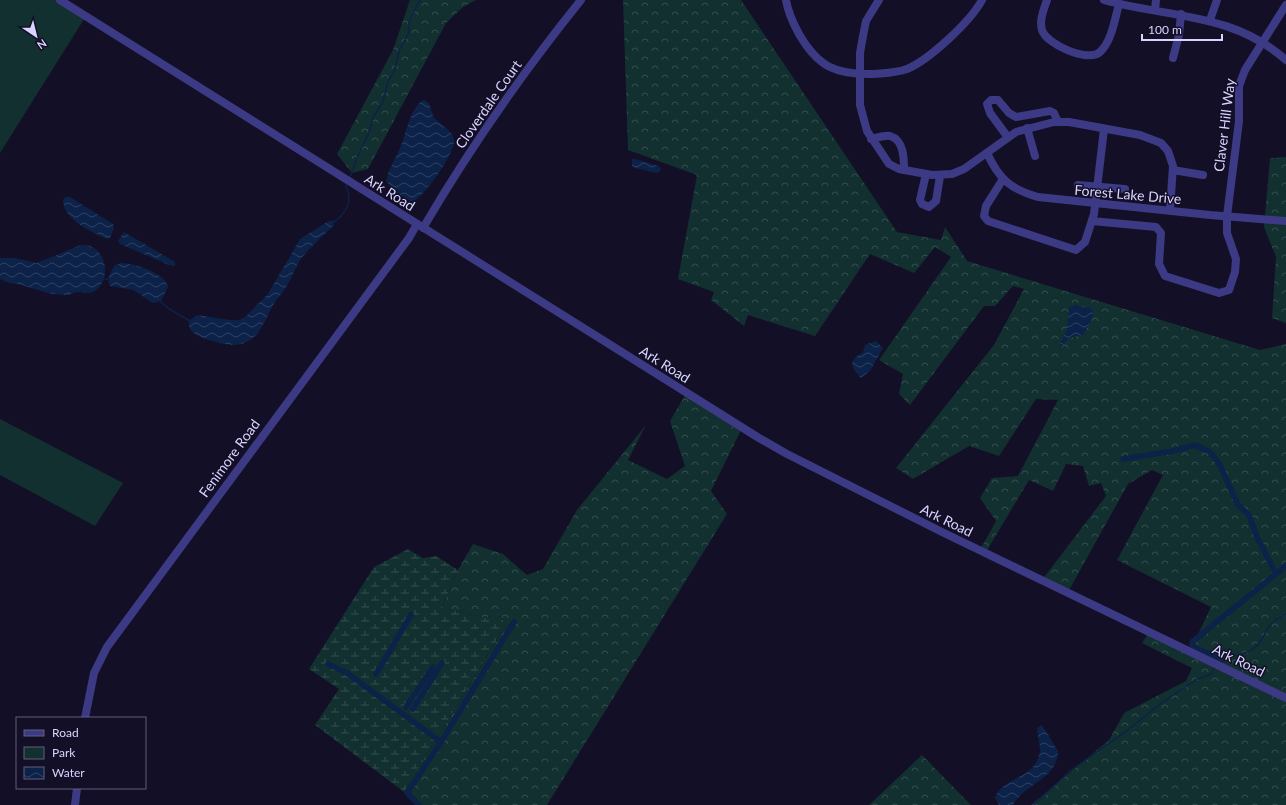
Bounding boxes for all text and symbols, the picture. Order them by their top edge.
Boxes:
north arrow [16,16,56,56]
scale bar [1142,16,1222,42]
text: 100 m [1148,22,1182,37]
text: N [35,37,49,52]
street label: Cloverdale Court [451,57,525,151]
street label: Claver Hill Way [1210,77,1238,173]
street label: Ark Road [362,170,418,214]
street label: Forest Lake Drive [1074,181,1182,207]
street label: Ark Road [637,342,693,386]
street label: Fenimore Road [195,416,263,500]
street label: Ark Road [918,500,976,540]
street label: Ark Road [1210,640,1268,680]
legend [16,717,146,789]
text: Road [52,725,79,740]
text: Park [52,745,76,760]
text: Water [52,765,85,780]

